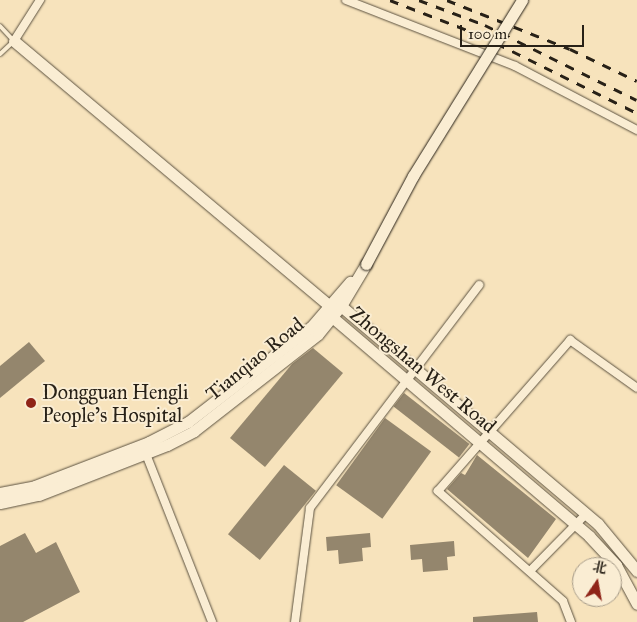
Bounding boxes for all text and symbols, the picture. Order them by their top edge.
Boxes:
scale bar [462,15,586,47]
text: 100 m [468,25,507,43]
street label: Zhongshan West Road [345,302,501,438]
street label: Tianqiao Road [201,312,309,406]
place label: Dongguan Hengli People's Hospital [42,380,188,427]
marker: Dongguan Hengli People's Hospital [24,396,38,410]
north arrow [572,557,622,607]
text: 北 [591,558,609,578]

